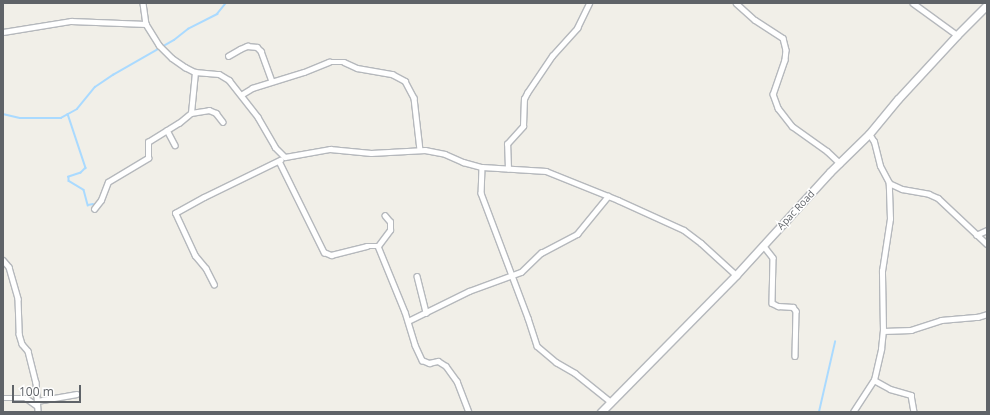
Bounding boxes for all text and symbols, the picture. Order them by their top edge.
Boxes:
street label: Apac Road [775,188,817,232]
scale bar [14,377,83,403]
text: 100 m [19,383,54,400]

